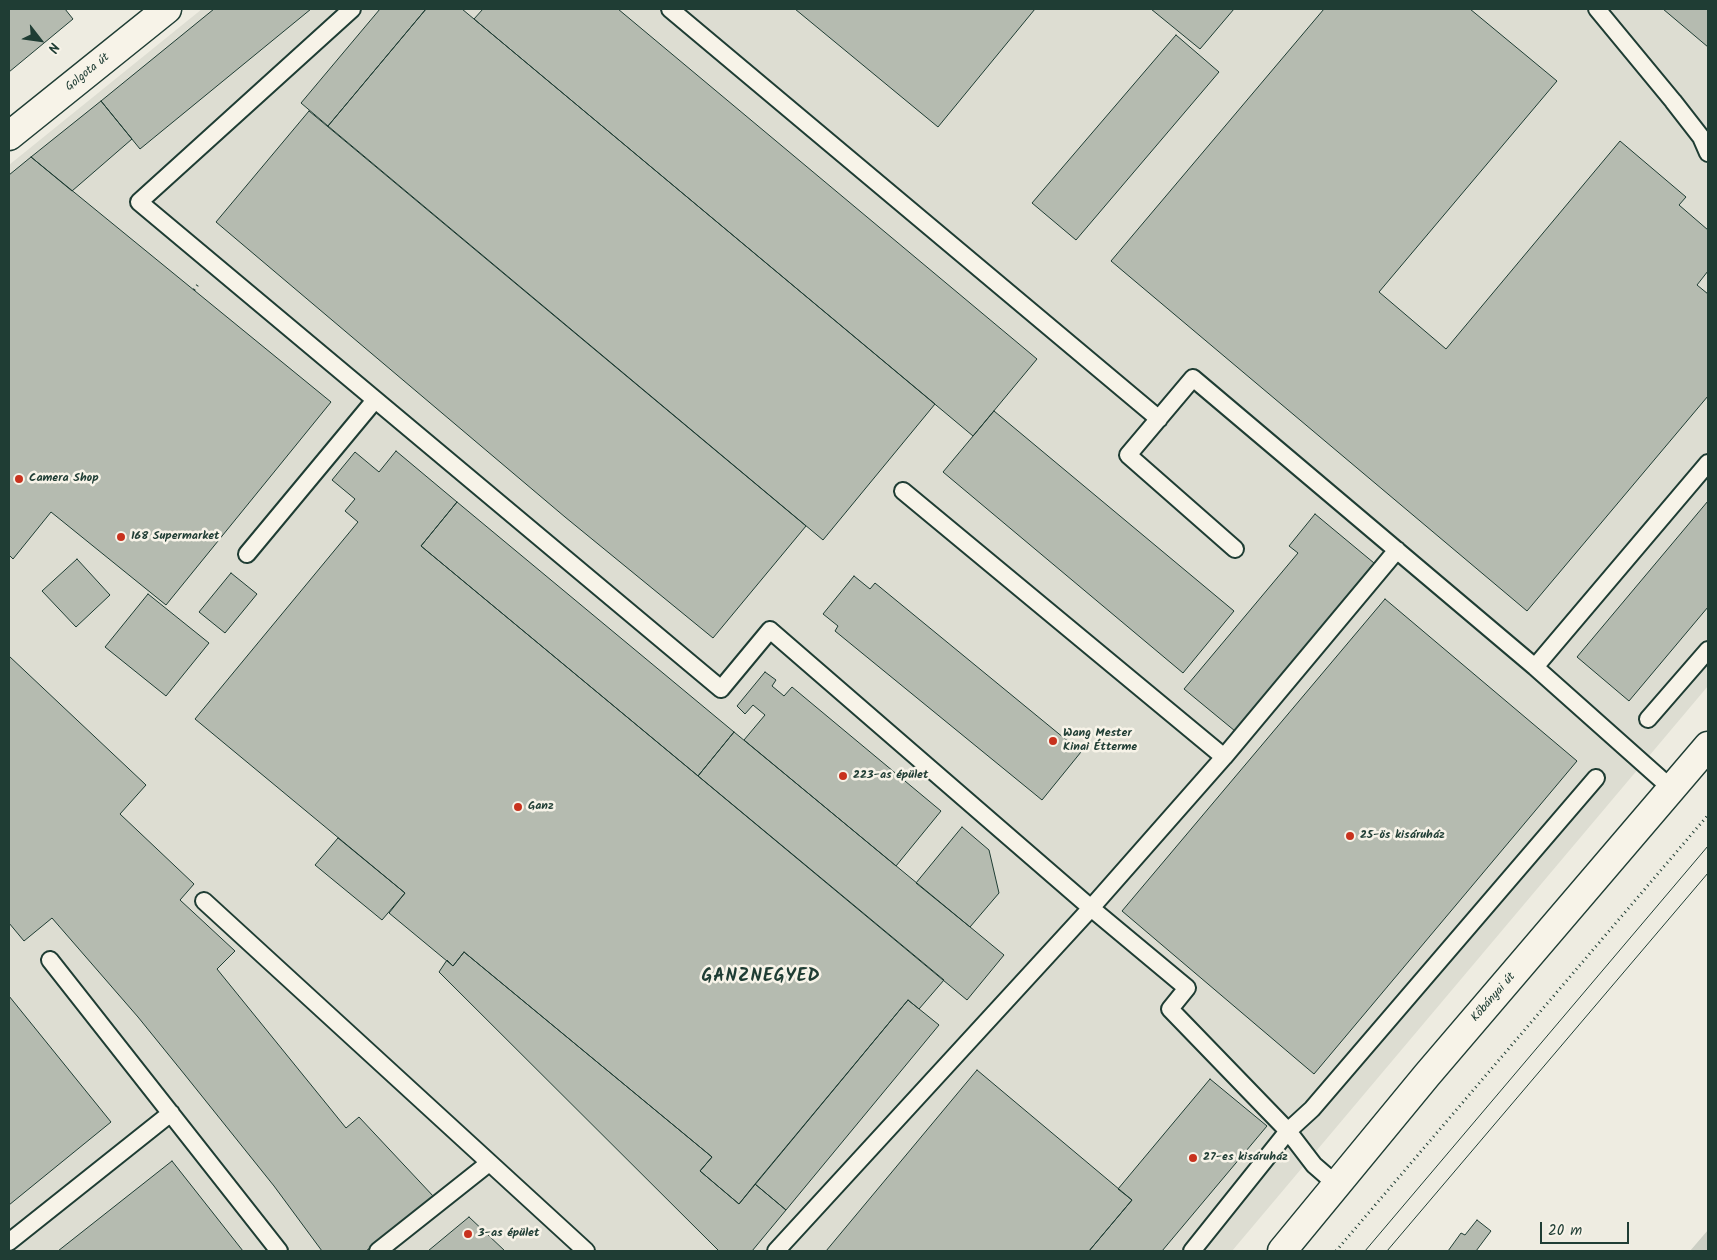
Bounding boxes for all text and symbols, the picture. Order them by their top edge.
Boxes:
north arrow [15,15,65,65]
text: N [41,38,65,57]
street label: Golgota út [63,51,113,95]
place label: Camera Shop [29,472,99,486]
marker: Camera Shop [13,473,25,485]
place label: 168 Supermarket [131,530,219,544]
marker: 168 Supermarket [115,531,127,543]
place label: Wang Mester Kinai Étterme [1063,727,1137,755]
marker: Wang Mester Kinai Étterme [1047,735,1059,747]
place label: 223-as épület [853,769,928,783]
marker: 223-as épület [837,770,849,782]
place label: Ganz [528,800,554,814]
marker: Ganz [512,801,524,813]
place label: 25-ös kisáruház [1360,829,1445,843]
marker: 25-ös kisáruház [1344,830,1356,842]
district label: GANZNEGYED [700,967,822,989]
street label: Kőbányai út [1469,971,1519,1025]
place label: 27-es kisáruház [1203,1151,1288,1165]
marker: 27-es kisáruház [1187,1152,1199,1164]
scale bar [1542,1212,1631,1244]
text: 20 m [1548,1219,1582,1243]
place label: 3-as épület [478,1227,539,1241]
marker: 3-as épület [462,1228,474,1240]

